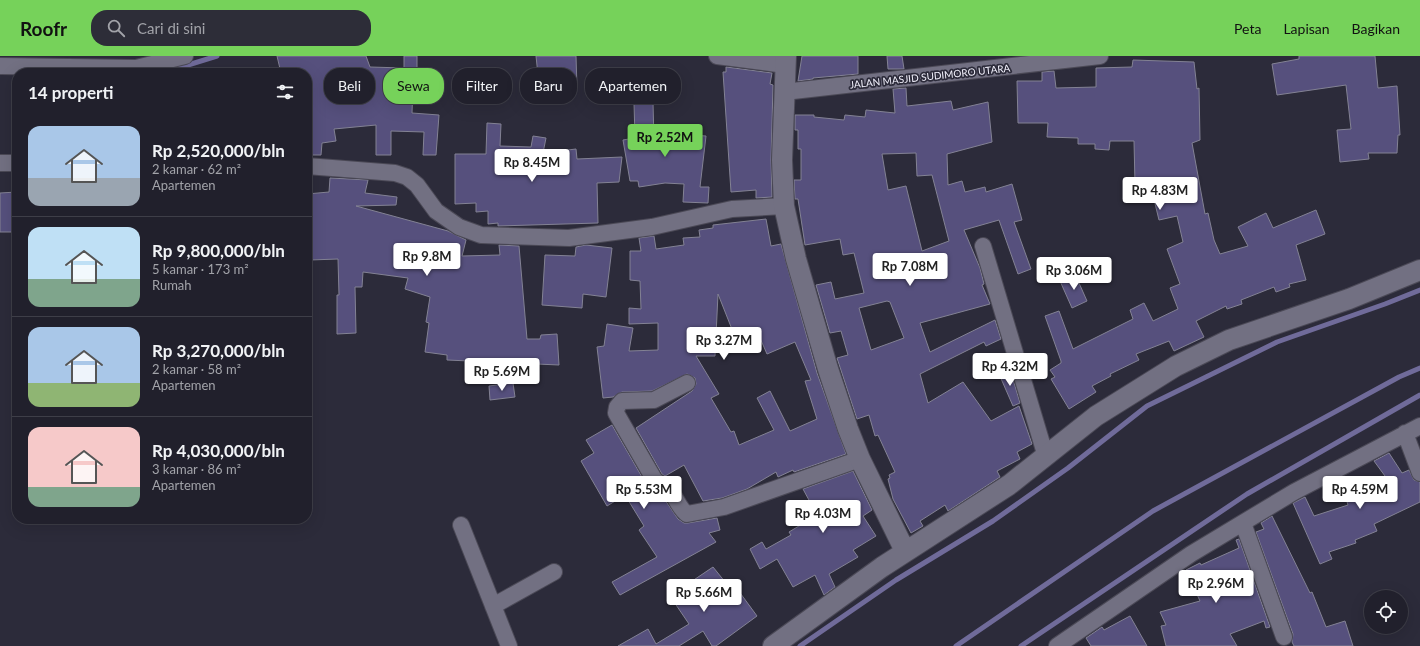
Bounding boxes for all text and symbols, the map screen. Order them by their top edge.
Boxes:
search box [91,10,371,46]
text: Roofr [20,17,67,40]
icon: search [105,17,127,39]
text: Cari di sini [137,19,205,37]
text: Peta [1234,20,1261,37]
text: Lapisan [1283,20,1330,37]
text: Bagikan [1352,20,1400,37]
street label: JALAN MASJID SUDIMORO UTARA [849,62,1011,90]
chip: Beli [324,68,375,104]
chip: Sewa [383,68,444,104]
chip: Filter [452,68,512,104]
chip: Baru [520,68,577,104]
chip: Apartemen [585,68,681,104]
icon: filters [274,81,296,103]
text: 14 properti [28,82,113,103]
pin: Rp 2.52M [624,124,706,158]
text: Rp 2.52M [637,129,693,145]
text: Rp 2,520,000/bln [152,140,285,161]
icon: home [60,142,108,190]
pin: Rp 8.45M [491,149,573,183]
text: Rp 8.45M [504,154,560,170]
text: 2 kamar · 62 m² [152,161,241,177]
text: Apartemen [152,177,216,193]
pin: Rp 4.83M [1119,177,1201,211]
text: Rp 4.83M [1132,182,1188,198]
text: Rp 9,800,000/bln [152,240,285,261]
icon: home [60,243,108,291]
pin: Rp 9.8M [390,243,464,277]
text: Rp 9.8M [402,248,452,264]
pin: Rp 7.08M [869,253,951,287]
pin: Rp 3.06M [1033,257,1115,291]
text: Rp 7.08M [882,258,938,274]
text: 5 kamar · 173 m² [152,261,249,277]
text: Rp 3.06M [1046,262,1102,278]
text: Rumah [152,277,192,293]
pin: Rp 3.27M [683,327,765,361]
text: Rp 3.27M [696,332,752,348]
text: Rp 3,270,000/bln [152,340,285,361]
icon: home [60,343,108,391]
pin: Rp 4.32M [969,353,1051,387]
pin: Rp 5.69M [461,358,543,392]
text: Rp 4.32M [982,358,1038,374]
text: 2 kamar · 58 m² [152,361,241,377]
text: Rp 5.69M [474,363,530,379]
text: Apartemen [152,377,216,393]
text: Rp 4,030,000/bln [152,440,285,461]
icon: home [60,443,108,491]
text: 3 kamar · 86 m² [152,461,241,477]
pin: Rp 5.53M [603,476,685,510]
pin: Rp 4.59M [1319,476,1401,510]
text: Apartemen [152,477,216,493]
text: Rp 5.53M [616,481,672,497]
text: Rp 4.59M [1332,481,1388,497]
pin: Rp 4.03M [782,500,864,534]
text: Rp 4.03M [795,505,851,521]
pin: Rp 2.96M [1175,570,1257,604]
text: Rp 2.96M [1188,575,1244,591]
pin: Rp 5.66M [663,579,745,613]
text: Rp 5.66M [676,584,732,600]
map controls [1364,590,1408,634]
button: locate [1364,590,1408,634]

